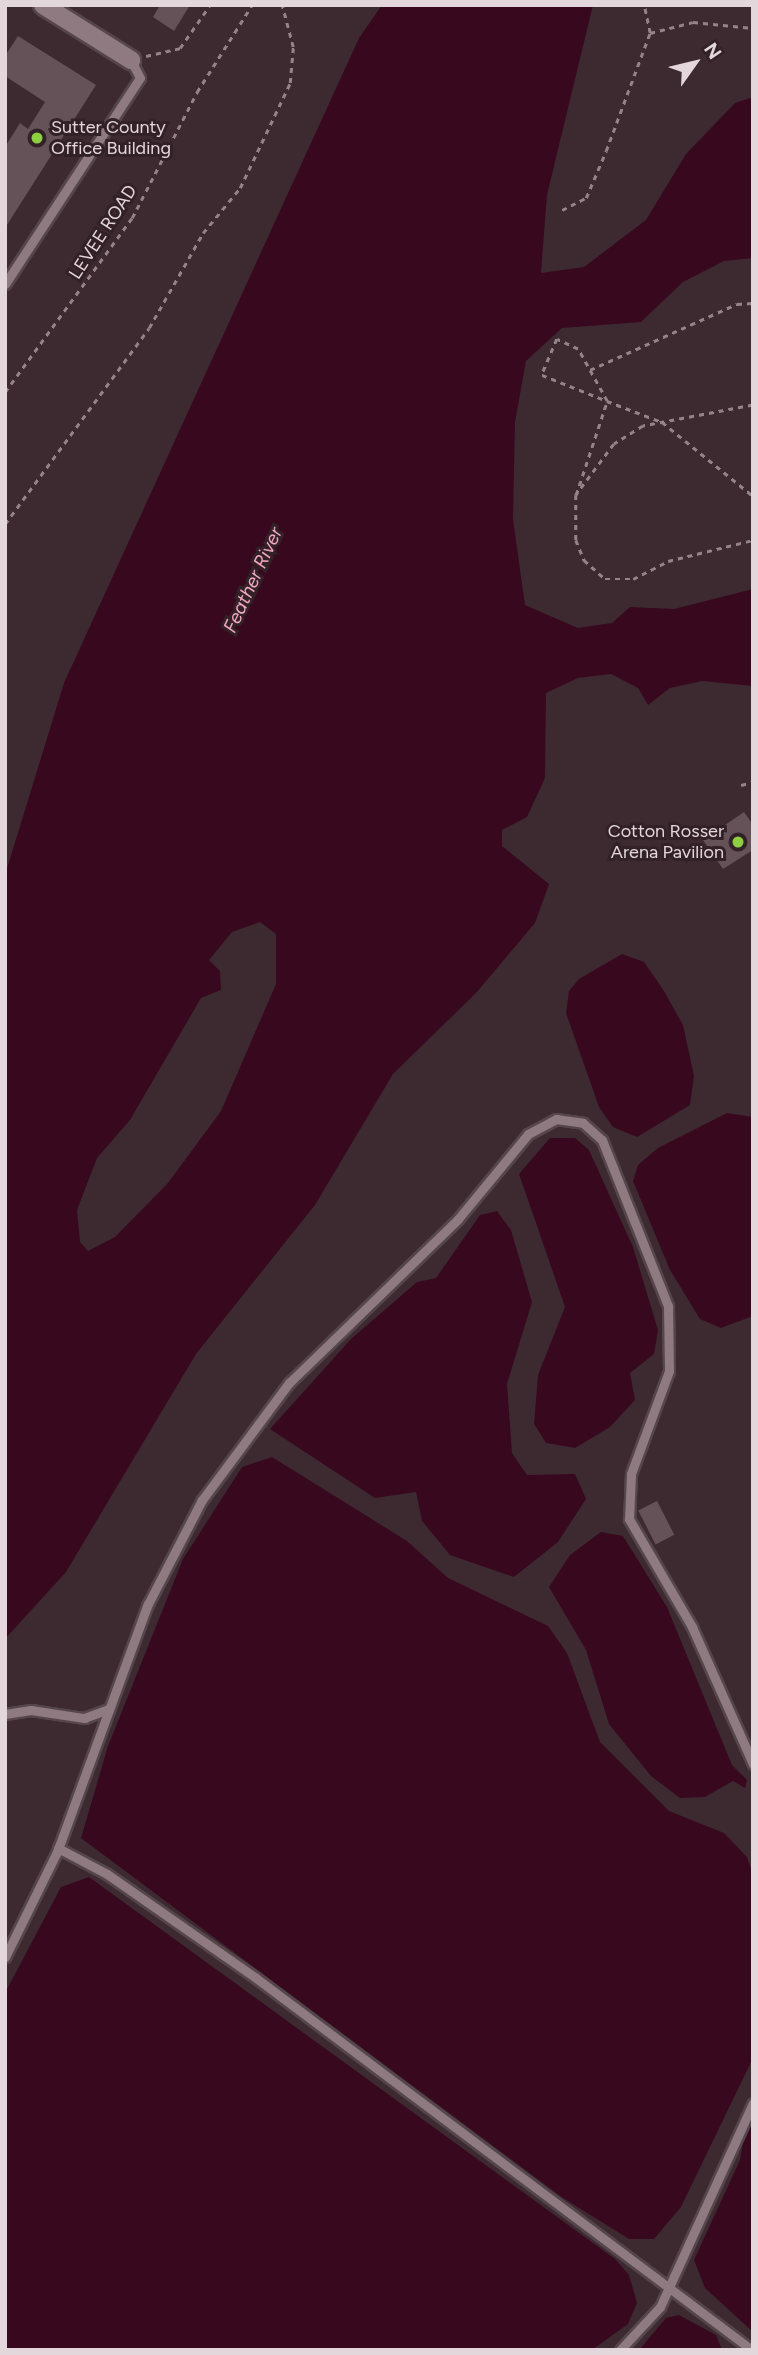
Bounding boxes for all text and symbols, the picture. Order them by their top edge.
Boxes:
north arrow [660,28,730,98]
text: N [699,38,726,63]
place label: Sutter County Office Building [51,117,171,160]
marker: Sutter County Office Building [29,130,45,146]
street label: LEVEE ROAD [65,181,141,283]
water label: Feather River [219,523,287,637]
place label: Cotton Rosser Arena Pavilion [608,821,724,864]
marker: Cotton Rosser Arena Pavilion [730,834,746,850]

